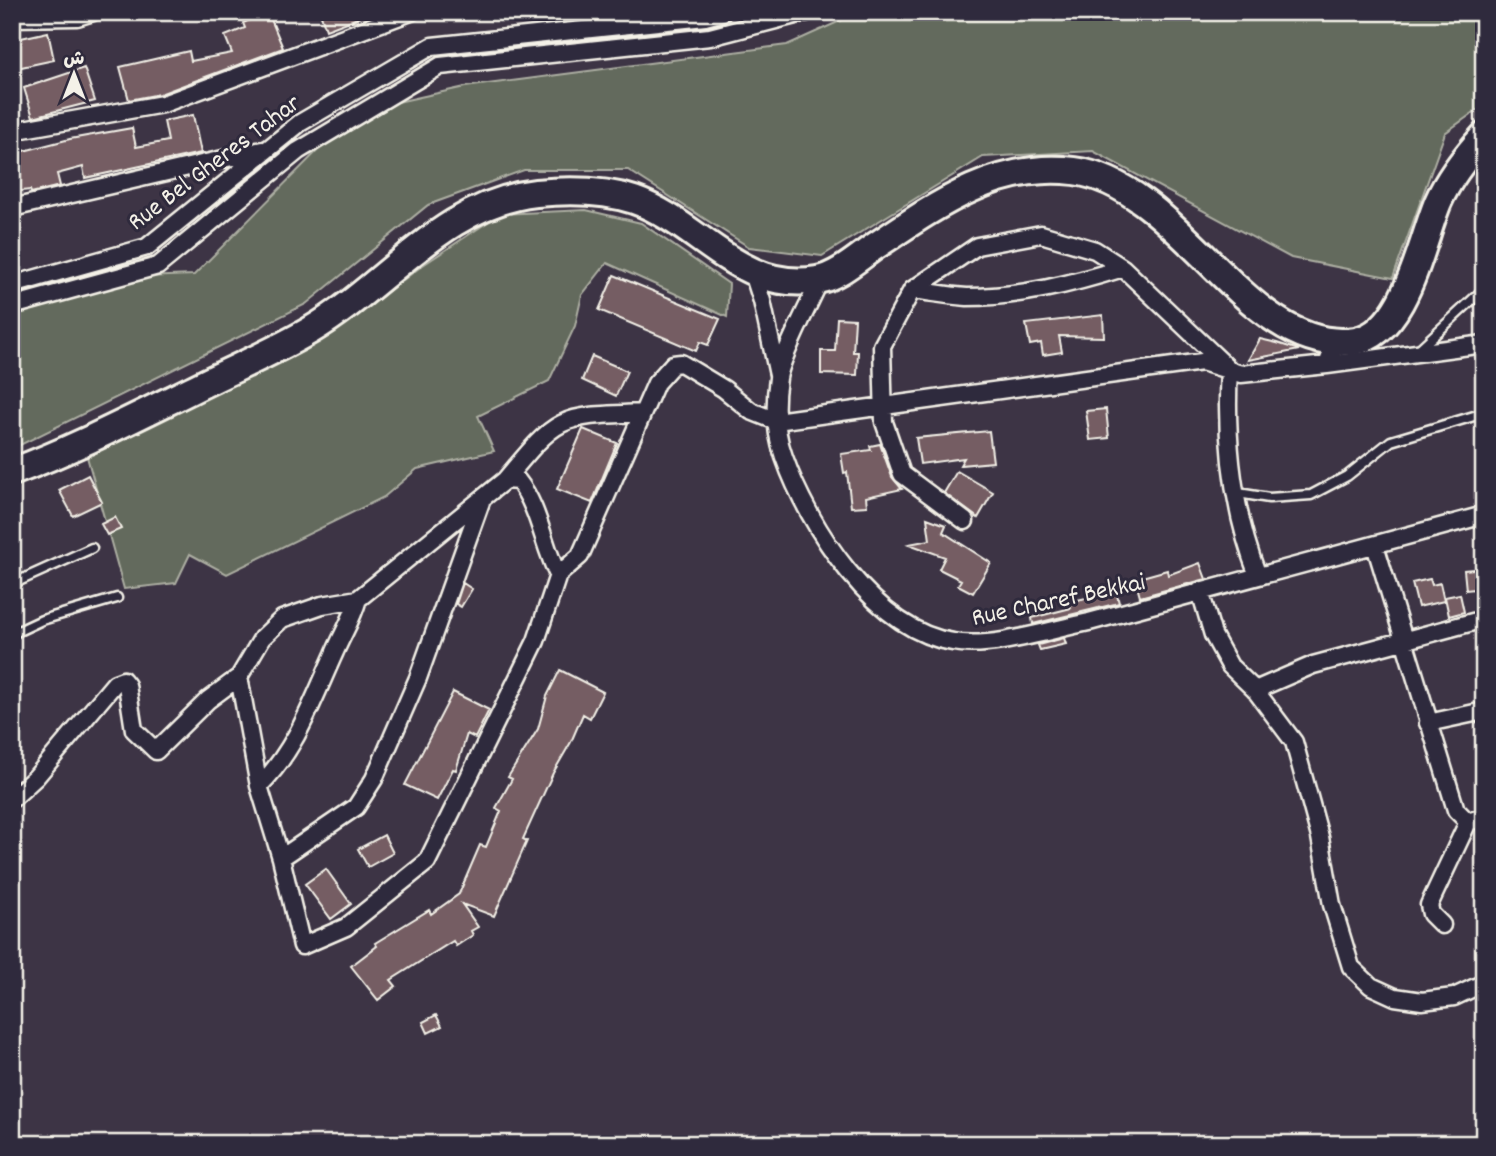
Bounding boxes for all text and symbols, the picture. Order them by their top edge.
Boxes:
north arrow [38,38,108,108]
text: ش [64,47,85,74]
street label: Rue Bel Gheres Tahar [121,86,310,241]
street label: Rue Charef Bekkai [969,565,1149,638]

